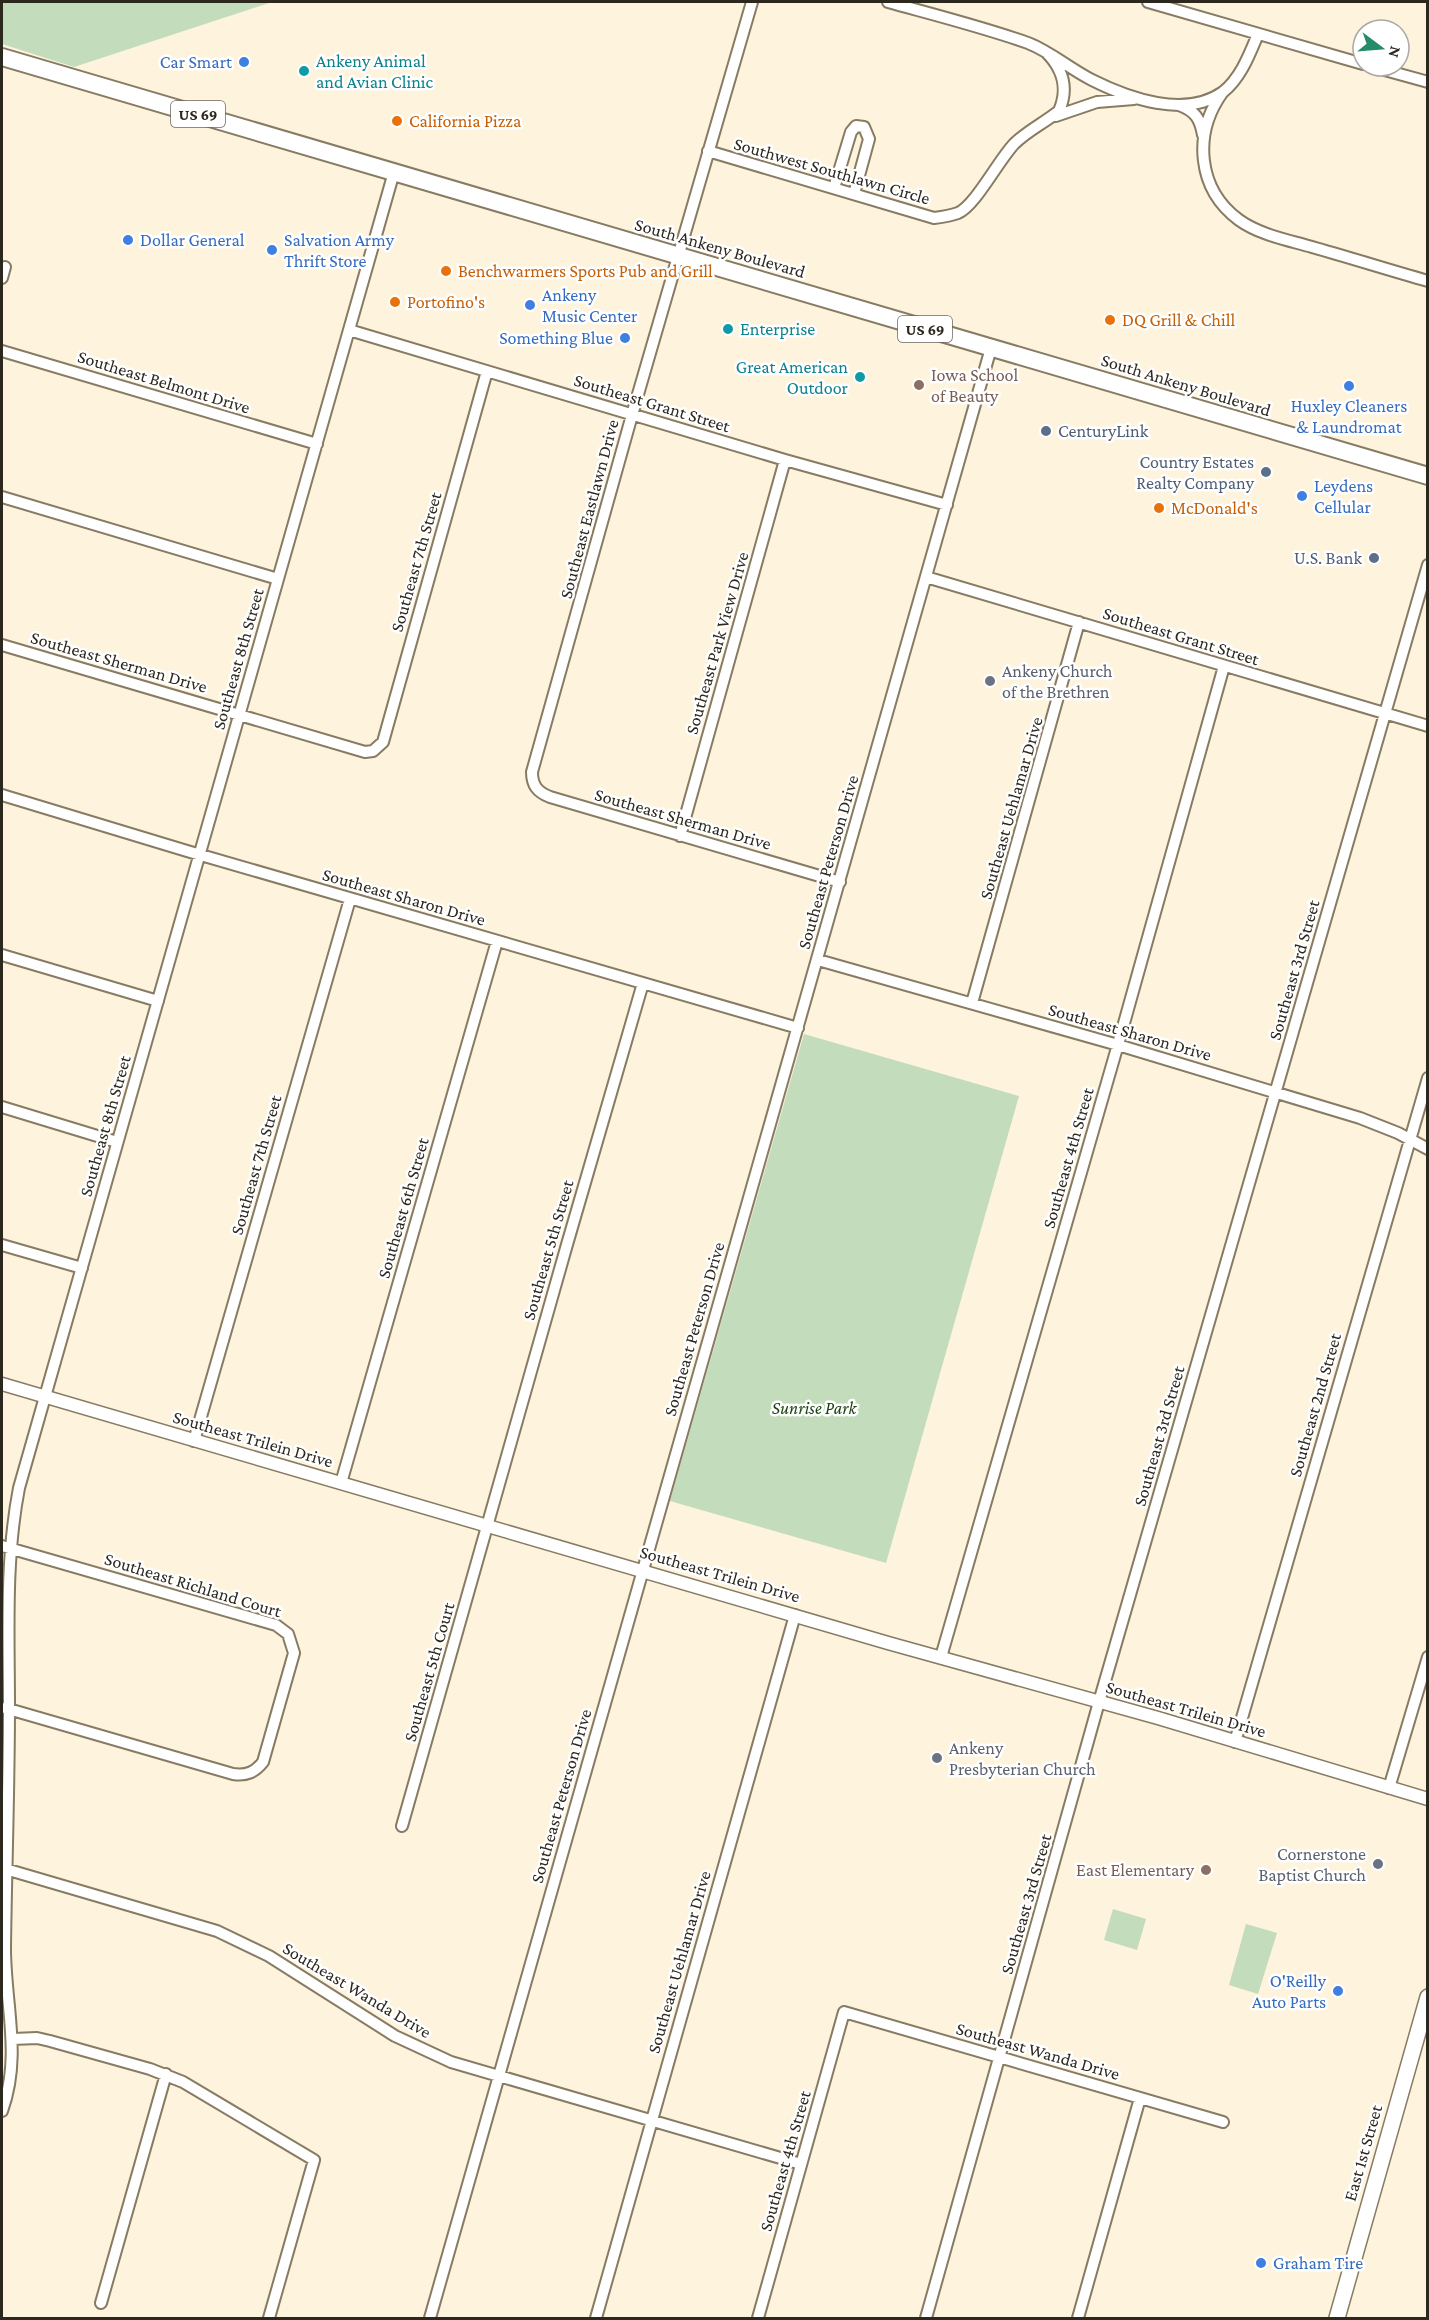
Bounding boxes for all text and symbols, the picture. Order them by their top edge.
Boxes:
north arrow [1351,18,1411,78]
text: N [1385,44,1405,60]
place label: Ankeny Animal and Avian Clinic [316,51,434,92]
place label: Car Smart [160,52,233,72]
marker: Car Smart [237,55,251,69]
marker: Ankeny Animal and Avian Clinic [297,64,311,78]
road number: US 69 [171,101,225,127]
place label: California Pizza [409,111,521,131]
marker: California Pizza [390,114,404,128]
street label: Southwest Southlawn Circle [732,133,932,209]
street label: South Ankeny Boulevard [632,214,808,282]
place label: Dollar General [140,230,245,250]
place label: Salvation Army Thrift Store [284,230,395,271]
marker: Dollar General [121,233,135,247]
marker: Salvation Army Thrift Store [265,243,279,257]
place label: Benchwarmers Sports Pub and Grill [458,261,713,281]
marker: Benchwarmers Sports Pub and Grill [439,264,453,278]
place label: Ankeny Music Center [542,285,638,326]
place label: Portofino's [407,292,485,312]
marker: Portofino's [388,295,402,309]
marker: Ankeny Music Center [523,298,537,312]
place label: DQ Grill & Chill [1122,310,1235,330]
marker: DQ Grill & Chill [1103,313,1117,327]
road number: US 69 [898,316,952,342]
place label: Enterprise [740,319,815,339]
marker: Enterprise [721,322,735,336]
place label: Something Blue [499,328,613,348]
marker: Something Blue [618,331,632,345]
street label: Southeast Belmont Drive [75,346,253,418]
street label: South Ankeny Boulevard [1099,350,1274,421]
place label: Great American Outdoor [736,357,849,398]
place label: Iowa School of Beauty [931,365,1018,406]
street label: Southeast Grant Street [572,370,733,437]
marker: Great American Outdoor [853,370,867,384]
marker: Iowa School of Beauty [912,378,926,392]
marker: Huxley Cleaners & Laundromat [1342,379,1356,393]
place label: Huxley Cleaners & Laundromat [1291,396,1407,437]
street label: Southeast Eastlawn Drive [555,417,623,601]
place label: CenturyLink [1058,421,1149,441]
marker: CenturyLink [1039,424,1053,438]
place label: Country Estates Realty Company [1136,452,1255,493]
marker: Country Estates Realty Company [1259,465,1273,479]
place label: Leydens Cellular [1314,476,1373,517]
street label: Southeast 7th Street [386,489,446,634]
marker: Leydens Cellular [1295,489,1309,503]
place label: McDonald's [1171,498,1258,518]
marker: McDonald's [1152,501,1166,515]
place label: U.S. Bank [1294,548,1362,568]
street label: Southeast Park View Drive [681,549,753,737]
marker: U.S. Bank [1367,551,1381,565]
street label: Southeast 8th Street [208,585,268,732]
street label: Southeast Grant Street [1101,603,1262,670]
street label: Southeast Sherman Drive [28,627,210,697]
place label: Ankeny Church of the Brethren [1002,661,1113,702]
marker: Ankeny Church of the Brethren [983,674,997,688]
street label: Southeast Uehlamar Drive [975,714,1047,902]
street label: Southeast Peterson Drive [794,773,862,951]
street label: Southeast Sherman Drive [592,784,774,854]
street label: Southeast Sharon Drive [320,864,488,930]
street label: Southeast 3rd Street [1264,897,1324,1042]
street label: Southeast Sharon Drive [1046,999,1214,1065]
street label: Southeast 8th Street [75,1052,135,1199]
street label: Southeast 4th Street [1038,1084,1098,1231]
street label: Southeast 7th Street [226,1092,286,1237]
street label: Southeast 6th Street [373,1134,433,1281]
street label: Southeast 5th Street [518,1177,578,1322]
street label: Southeast Peterson Drive [660,1240,728,1418]
street label: Southeast 2nd Street [1285,1330,1345,1479]
street label: Southeast 3rd Street [1129,1363,1189,1508]
park label: Sunrise Park [772,1398,857,1418]
street label: Southeast Trilein Drive [171,1407,335,1471]
street label: Southeast Trilein Drive [638,1542,802,1606]
street label: Southeast Richland Court [102,1549,285,1622]
street label: Southeast 5th Court [400,1599,459,1744]
street label: Southeast Trilein Drive [1104,1677,1268,1741]
street label: Southeast Peterson Drive [527,1707,595,1885]
place label: Ankeny Presbyterian Church [949,1738,1096,1779]
marker: Ankeny Presbyterian Church [930,1751,944,1765]
street label: Southeast 3rd Street [996,1831,1056,1976]
place label: Cornerstone Baptist Church [1258,1844,1366,1885]
marker: Cornerstone Baptist Church [1371,1857,1385,1871]
place label: East Elementary [1076,1860,1195,1880]
marker: East Elementary [1199,1863,1213,1877]
street label: Southeast Uehlamar Drive [643,1868,715,2056]
street label: Southeast Wanda Drive [279,1938,435,2042]
place label: O'Reilly Auto Parts [1252,1971,1327,2012]
marker: O'Reilly Auto Parts [1331,1984,1345,1998]
street label: Southeast Wanda Drive [954,2018,1122,2084]
street label: Southeast 4th Street [755,2087,815,2234]
street label: East 1st Street [1340,2102,1387,2203]
place label: Graham Tire [1273,2253,1363,2273]
marker: Graham Tire [1254,2256,1268,2270]

